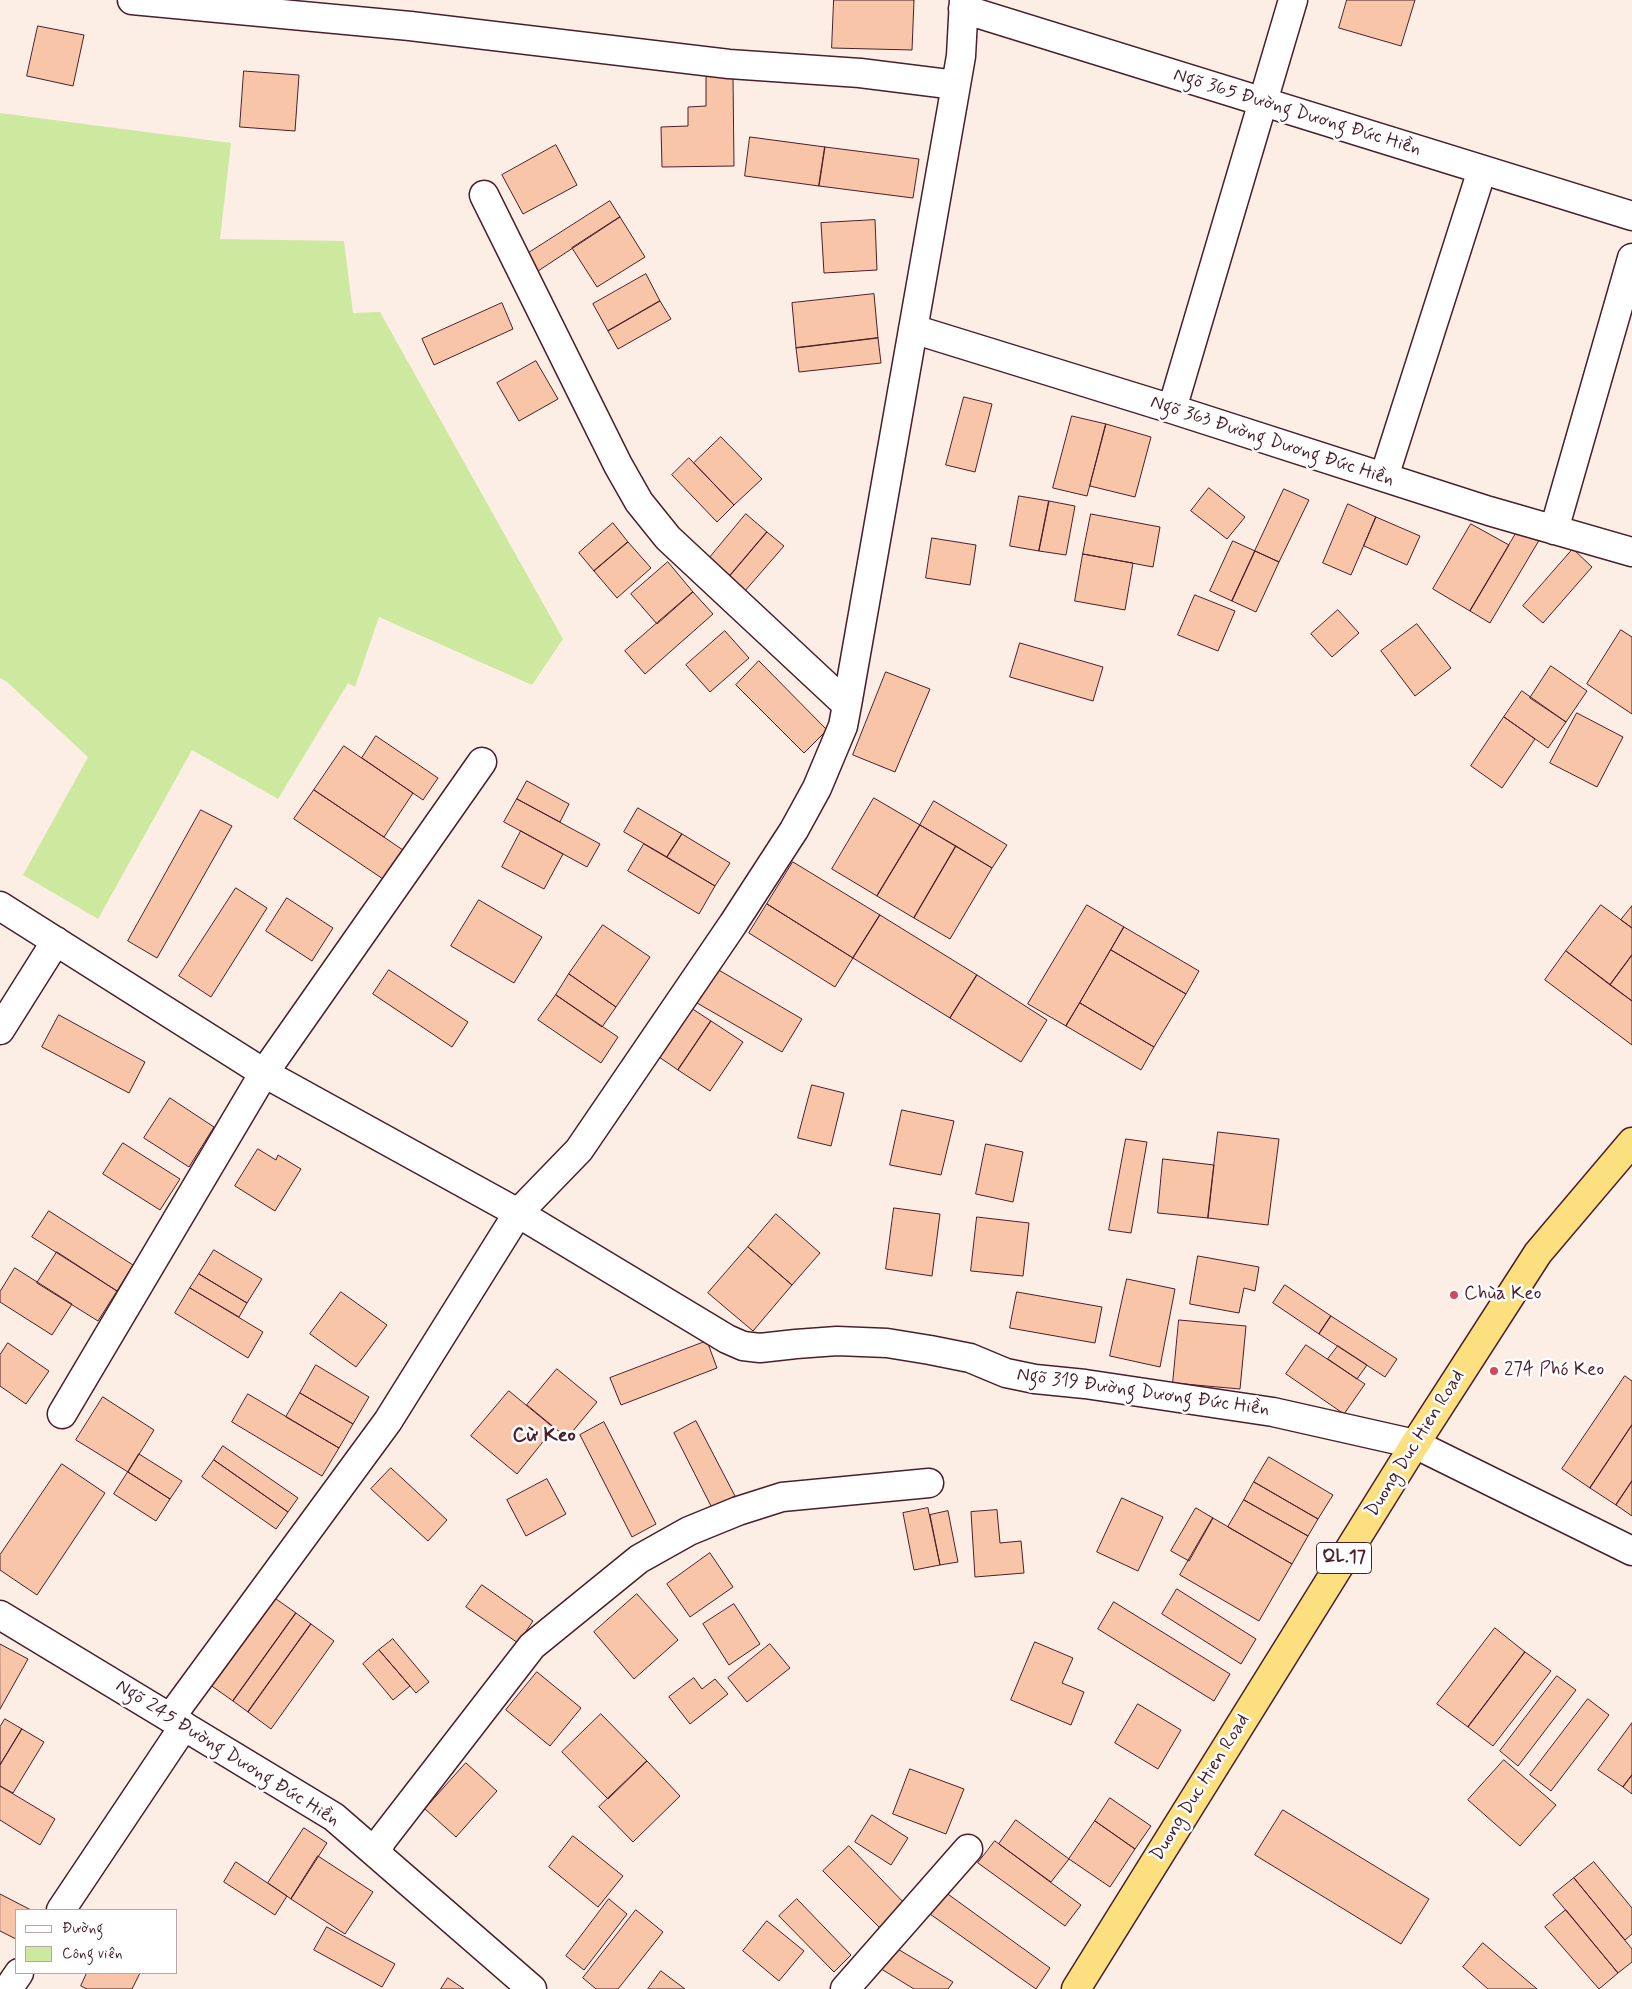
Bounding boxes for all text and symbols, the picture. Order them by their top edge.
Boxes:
street label: Ngõ 365 Đường Dương Đức Hiền [1170,64,1424,162]
street label: Ngõ 363 Đường Dương Đức Hiền [1147,392,1397,492]
place label: Chùa Keo [1464,1284,1541,1306]
marker: Chùa Keo [1448,1289,1460,1301]
place label: 274 Phó Keo [1504,1360,1604,1382]
street label: Ngõ 319 Đường Dương Đức Hiền [1015,1364,1271,1422]
marker: 274 Phó Keo [1488,1365,1500,1377]
street label: Duong Duc Hien Road [1362,1366,1470,1522]
district label: Cừ Keo [512,1425,576,1449]
road number: QL.17 [1316,1542,1372,1574]
street label: Ngõ 245 Đường Dương Đức Hiền [111,1676,343,1832]
street label: Duong Duc Hien Road [1147,1710,1255,1866]
legend [15,1909,178,1974]
text: Đường [62,1919,103,1939]
text: Công viên [62,1944,122,1964]

